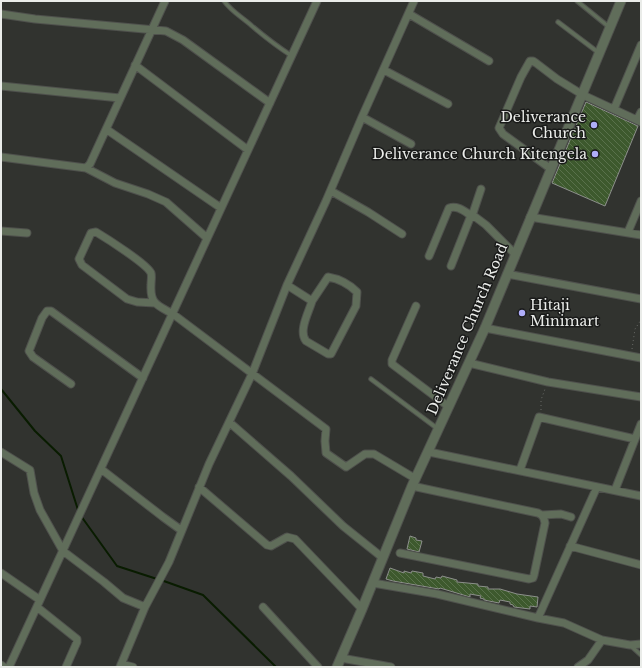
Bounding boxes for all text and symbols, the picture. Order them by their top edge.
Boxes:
place label: Deliverance Church [500,108,586,142]
marker: Deliverance Church [589,120,599,130]
place label: Deliverance Church Kitengela [372,145,587,163]
marker: Deliverance Church Kitengela [590,149,600,159]
street label: Deliverance Church Road [423,240,512,418]
place label: Hitaji Minimart [530,296,600,330]
marker: Hitaji Minimart [517,308,527,318]

